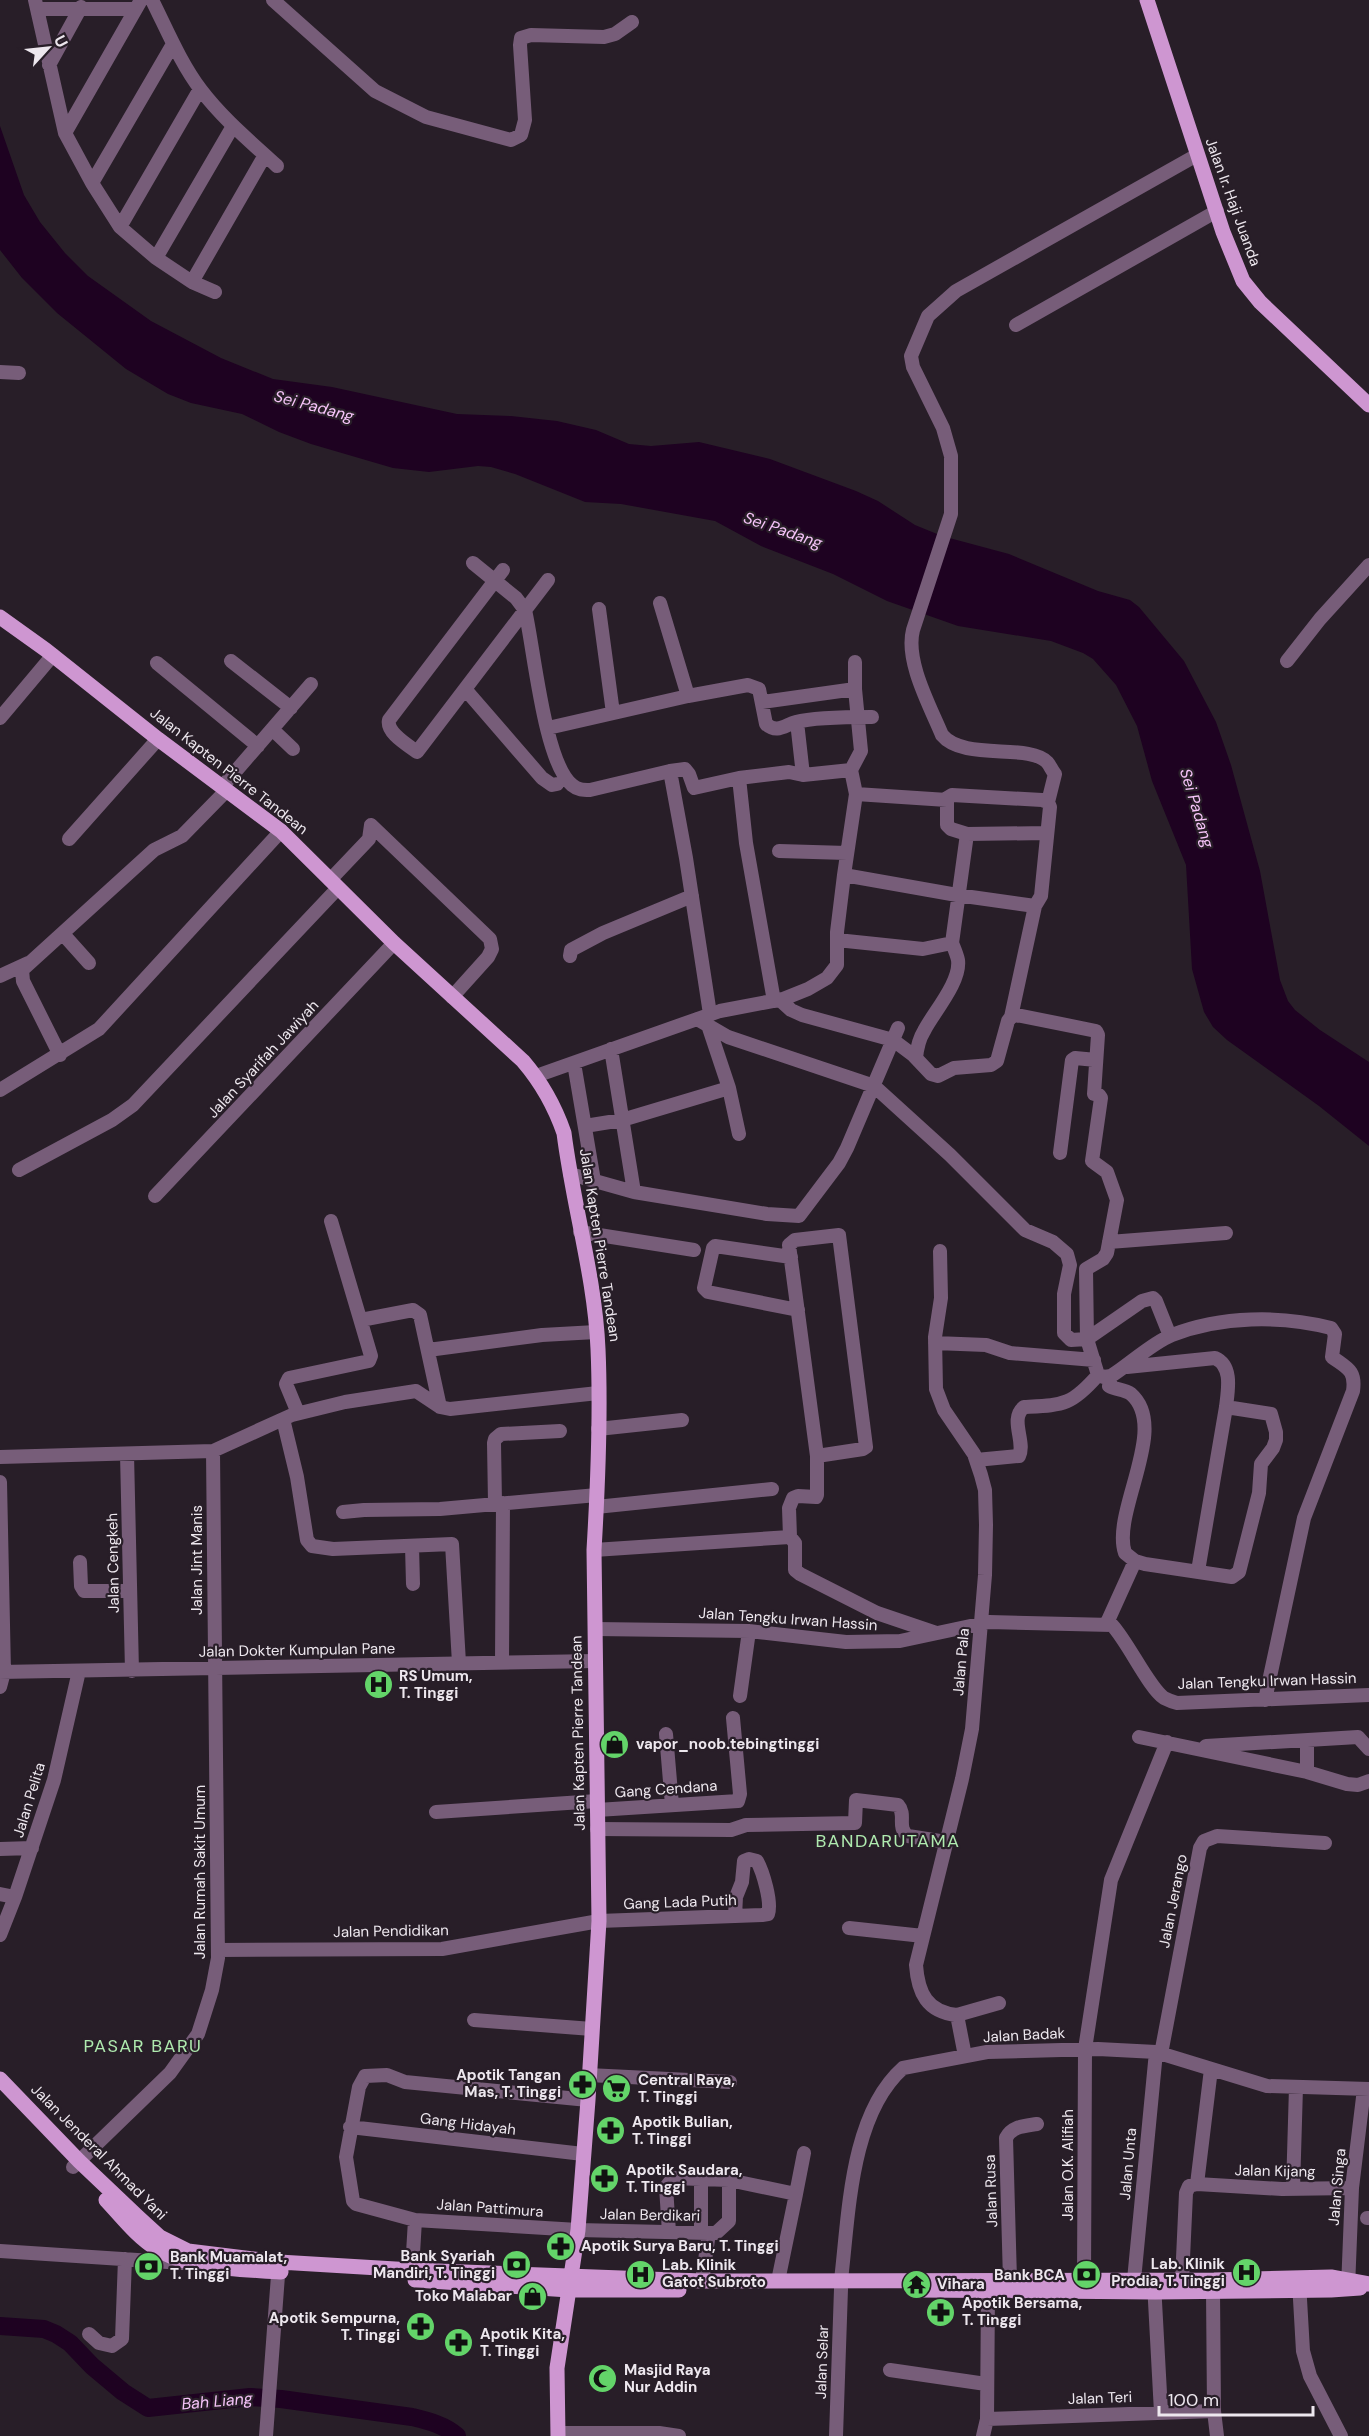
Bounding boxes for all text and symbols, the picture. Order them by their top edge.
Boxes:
north arrow [18,18,78,78]
text: U [49,32,73,51]
street label: Jalan Ir. Haji Juanda [1200,135,1266,269]
water label: Sei Padang [272,385,357,427]
water label: Sei Padang [741,507,826,554]
street label: Jalan Kapten Pierre Tandean [146,703,312,839]
water label: Sei Padang [1175,766,1219,851]
street label: Jalan Syarifah Jawiyah [203,996,323,1122]
street label: Jalan Kapten Pierre Tandean [575,1147,625,1343]
street label: Jalan Jint Manis [187,1505,207,1615]
street label: Jalan Cengkeh [102,1513,124,1613]
street label: Jalan Tengku Irwan Hassin [698,1603,878,1635]
street label: Jalan Pala [948,1627,974,1697]
street label: Jalan Kapten Pierre Tandean [566,1635,590,1831]
street label: Jalan Dokter Kumpulan Pane [199,1638,395,1662]
place label: RS Umum, T. Tinggi [399,1666,473,1703]
street label: Jalan Tengku Irwan Hassin [1177,1668,1357,1694]
hospital icon: RS Umum, T. Tinggi [362,1669,394,1701]
shop icon: vapor_noob.tebingtinggi [599,1728,631,1760]
place label: vapor_noob.tebingtinggi [636,1734,819,1754]
street label: Jalan Pelita [8,1760,50,1840]
street label: Gang Cendana [614,1775,718,1803]
street label: Jalan Rumah Sakit Umum [190,1785,210,1959]
district label: BANDARUTAMA [815,1829,961,1853]
street label: Jalan Jerango [1154,1852,1192,1950]
street label: Gang Lada Putih [623,1890,737,1914]
street label: Jalan Pendidikan [333,1920,449,1942]
street label: Jalan Badak [982,2023,1066,2047]
district label: PASAR BARU [84,2034,202,2058]
place label: Apotik Tangan Mas, T. Tinggi [456,2065,561,2102]
pharmacy icon: Apotik Tangan Mas, T. Tinggi [566,2068,598,2100]
place label: Central Raya, T. Tinggi [638,2070,735,2107]
supermarket icon: Central Raya, T. Tinggi [601,2073,633,2105]
street label: Jalan Jenderal Ahmad Yani [27,2080,171,2224]
street label: Gang Hidayah [419,2108,517,2140]
street label: Jalan O.K. Alifiah [1058,2109,1078,2221]
place label: Apotik Bulian, T. Tinggi [632,2112,733,2149]
pharmacy icon: Apotik Bulian, T. Tinggi [595,2115,627,2147]
street label: Jalan Unta [1115,2127,1141,2201]
street label: Jalan Singa [1324,2148,1350,2226]
street label: Jalan Rusa [980,2154,1002,2228]
place label: Apotik Saudara, T. Tinggi [626,2160,743,2197]
street label: Jalan Kijang [1234,2160,1316,2182]
pharmacy icon: Apotik Saudara, T. Tinggi [589,2163,621,2195]
street label: Jalan Pattimura [436,2194,544,2222]
street label: Jalan Berdikari [600,2204,700,2226]
pharmacy icon: Apotik Surya Baru, T. Tinggi [544,2230,576,2262]
place label: Apotik Surya Baru, T. Tinggi [581,2236,779,2256]
place label: Bank Syariah Mandiri, T. Tinggi [373,2246,495,2283]
place label: Bank Muamalat, T. Tinggi [170,2247,288,2284]
bank icon: Bank Syariah Mandiri, T. Tinggi [500,2249,532,2281]
bank icon: Bank Muamalat, T. Tinggi [133,2250,165,2282]
place label: Lab. Klinik Prodia, T. Tinggi [1111,2254,1225,2291]
place label: Lab. Klinik Gatot Subroto [662,2255,766,2292]
hospital icon: Lab. Klinik Prodia, T. Tinggi [1230,2257,1262,2289]
hospital icon: Lab. Klinik Gatot Subroto [625,2258,657,2290]
bank icon: Bank BCA [1070,2259,1102,2291]
place label: Bank BCA [994,2265,1065,2285]
temple icon: Vihara [900,2268,932,2300]
place label: Vihara [937,2274,985,2294]
shop icon: Toko Malabar [517,2280,549,2312]
place label: Toko Malabar [415,2286,512,2306]
place label: Apotik Bersama, T. Tinggi [962,2293,1083,2330]
pharmacy icon: Apotik Bersama, T. Tinggi [925,2296,957,2328]
place label: Apotik Sempurna, T. Tinggi [269,2308,400,2345]
pharmacy icon: Apotik Sempurna, T. Tinggi [405,2311,437,2343]
place label: Apotik Kita, T. Tinggi [480,2324,565,2361]
street label: Jalan Selar [811,2324,833,2399]
pharmacy icon: Apotik Kita, T. Tinggi [443,2327,475,2359]
place label: Masjid Raya Nur Addin [624,2360,711,2397]
mosque icon: Masjid Raya Nur Addin [587,2363,619,2395]
scale bar [1159,2379,1314,2417]
water label: Bah Liang [181,2387,255,2415]
street label: Jalan Teri [1067,2387,1133,2409]
text: 100 m [1168,2388,1219,2412]

